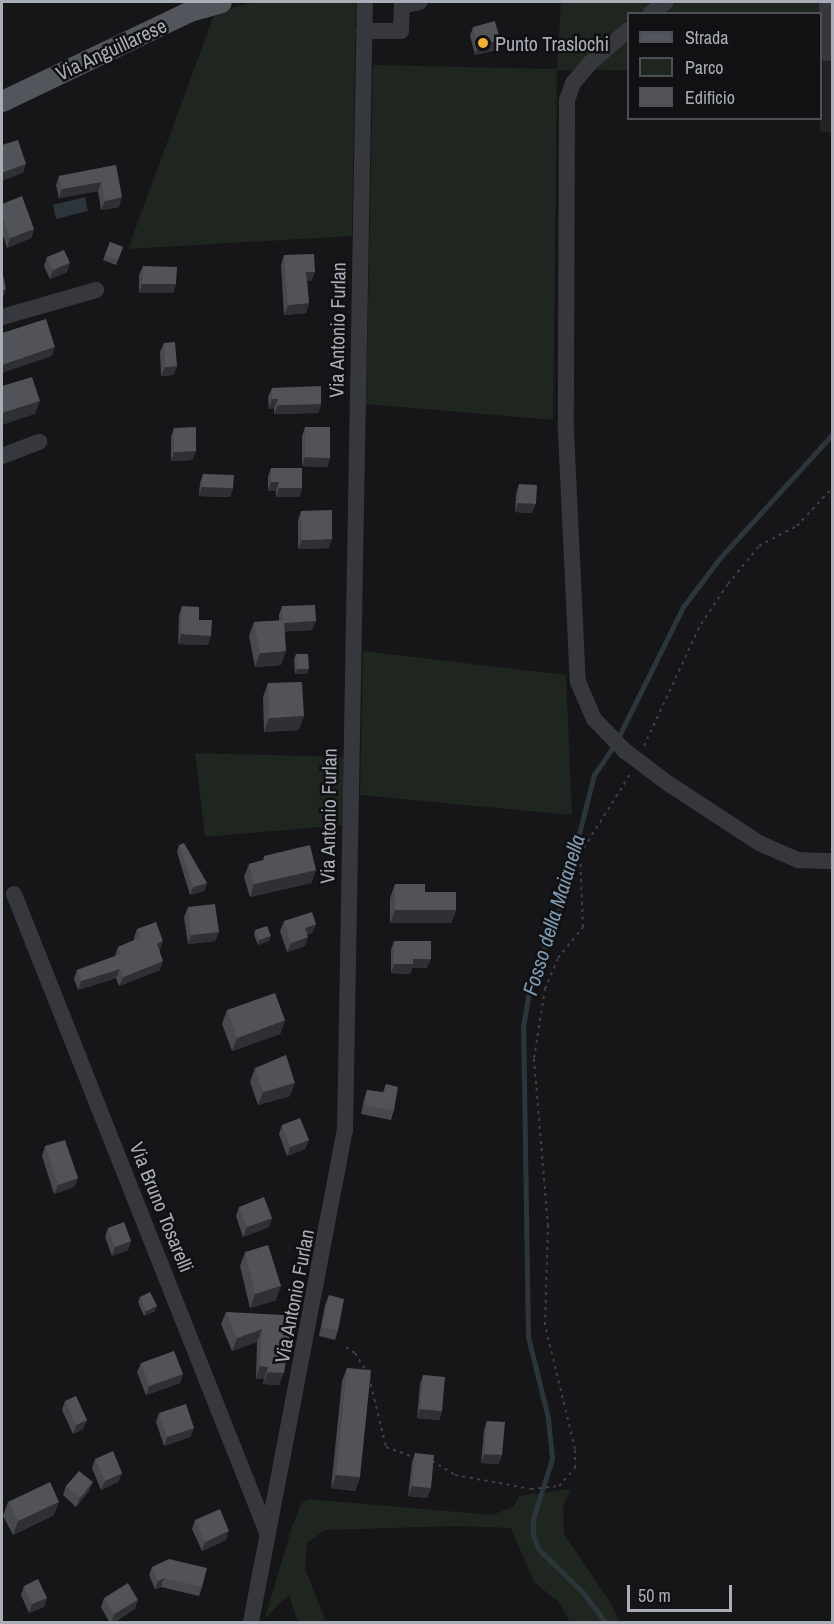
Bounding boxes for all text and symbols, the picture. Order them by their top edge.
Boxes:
legend [627,12,822,120]
street label: Via Anguillarese [52,13,170,85]
text: Strada [685,25,729,50]
place label: Punto Traslochi [495,31,609,55]
marker: Punto Traslochi [476,36,490,50]
text: Parco [685,55,724,80]
text: Edificio [685,85,735,110]
street label: Via Antonio Furlan [324,262,350,398]
street label: Via Antonio Furlan [315,748,341,884]
water label: Fosso della Maianella [518,832,590,998]
street label: Via Bruno Tosarelli [125,1138,199,1276]
street label: Via Antonio Furlan [269,1227,319,1365]
scale bar [630,1573,735,1611]
text: 50 m [638,1583,671,1608]

